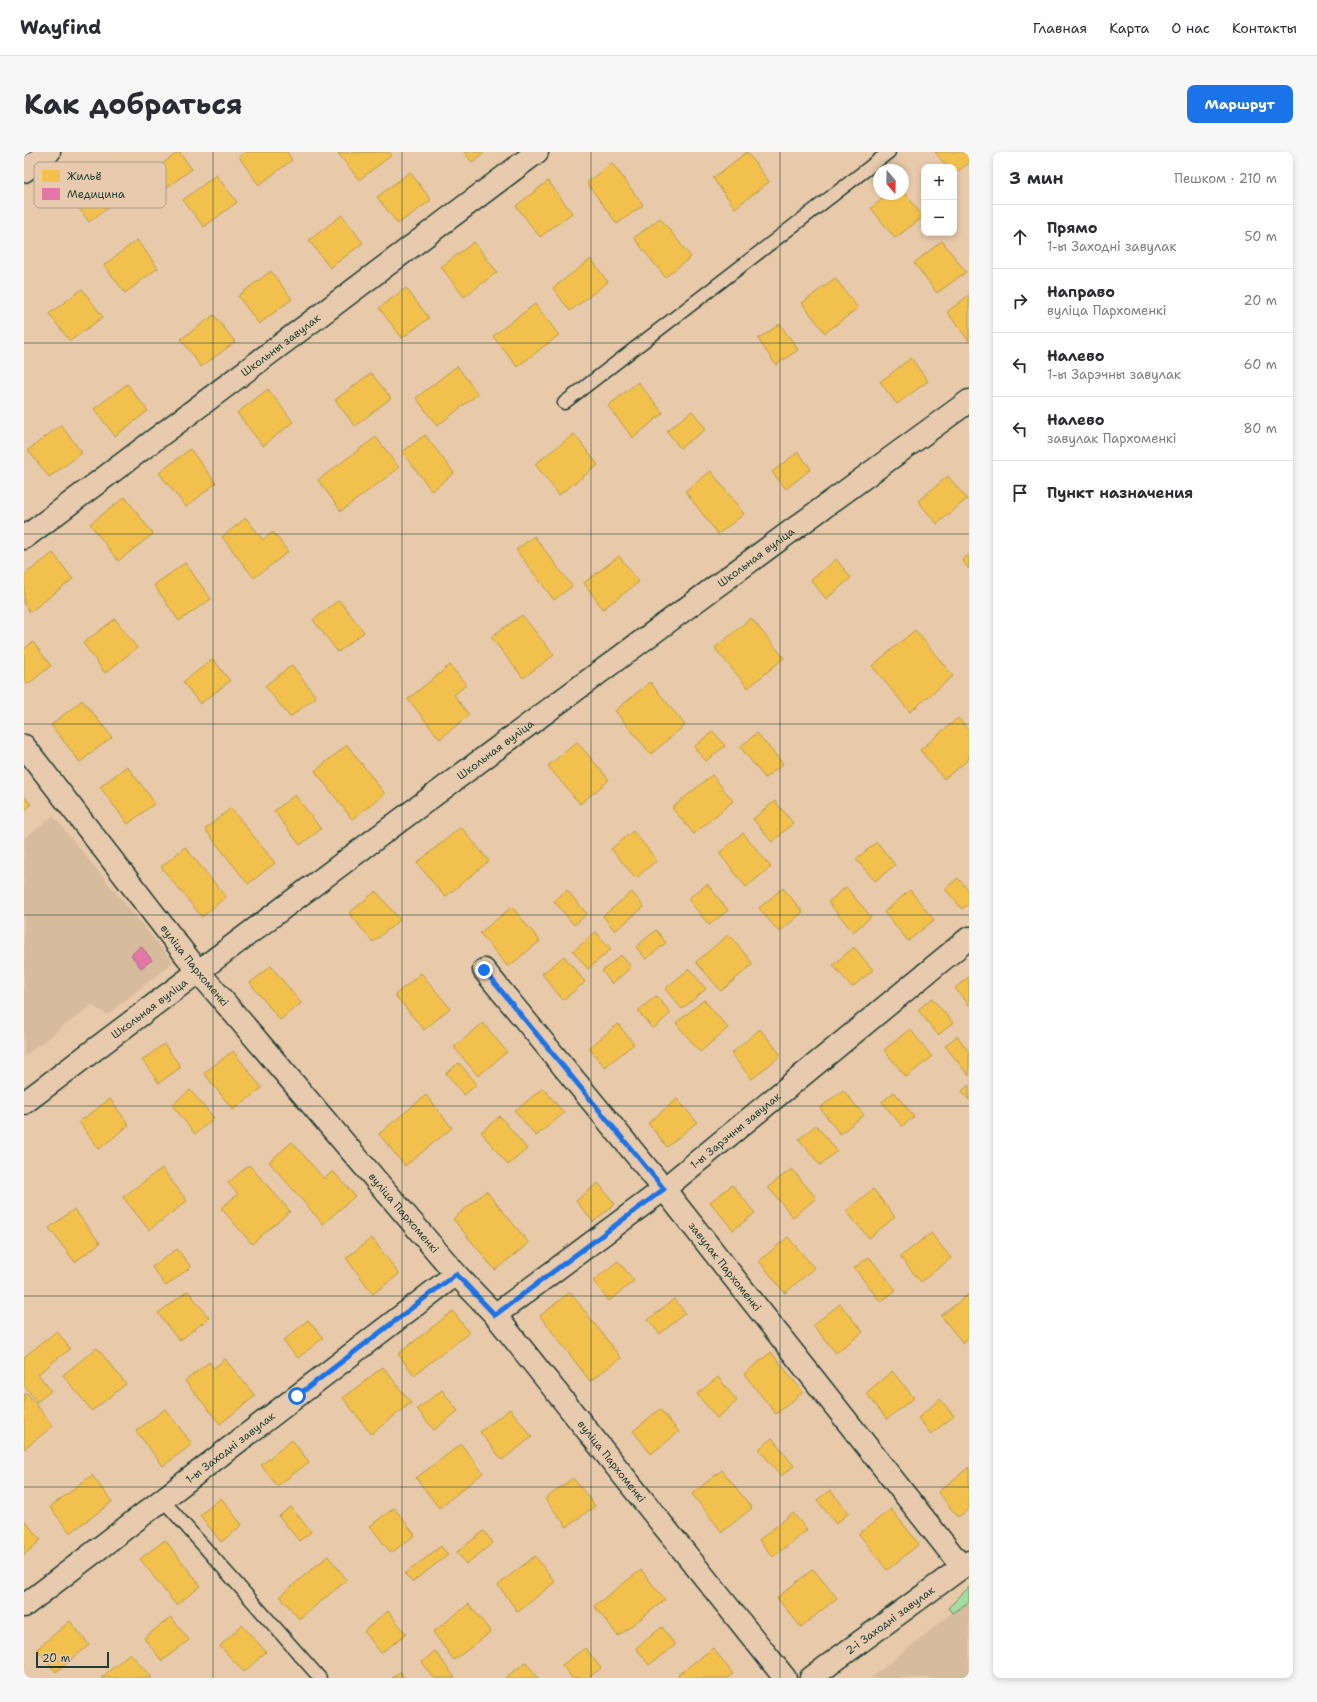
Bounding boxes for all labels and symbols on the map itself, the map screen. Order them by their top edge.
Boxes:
legend [34,162,166,208]
north arrow [873,164,909,200]
text: Жильё [67,169,102,184]
text: Медицина [67,187,125,202]
street label: Школьны завулак [238,310,324,380]
street label: Школьная вуліца [714,524,798,591]
street label: Школьная вуліца [454,716,537,784]
street label: вуліца Пархоменкі [157,922,232,1010]
route end [475,961,493,979]
street label: Школьная вуліца [108,975,191,1043]
street label: 1-ы Зарэчны завулак [687,1089,784,1173]
street label: вуліца Пархоменкі [365,1170,442,1257]
street label: завулак Пархоменкі [685,1219,764,1314]
route start [288,1387,306,1405]
street label: 1-ы Заходні завулак [182,1409,279,1487]
street label: вуліца Пархоменкі [574,1417,649,1506]
street label: 2-і Заходні завулак [843,1583,938,1658]
scale bar [36,1650,109,1669]

